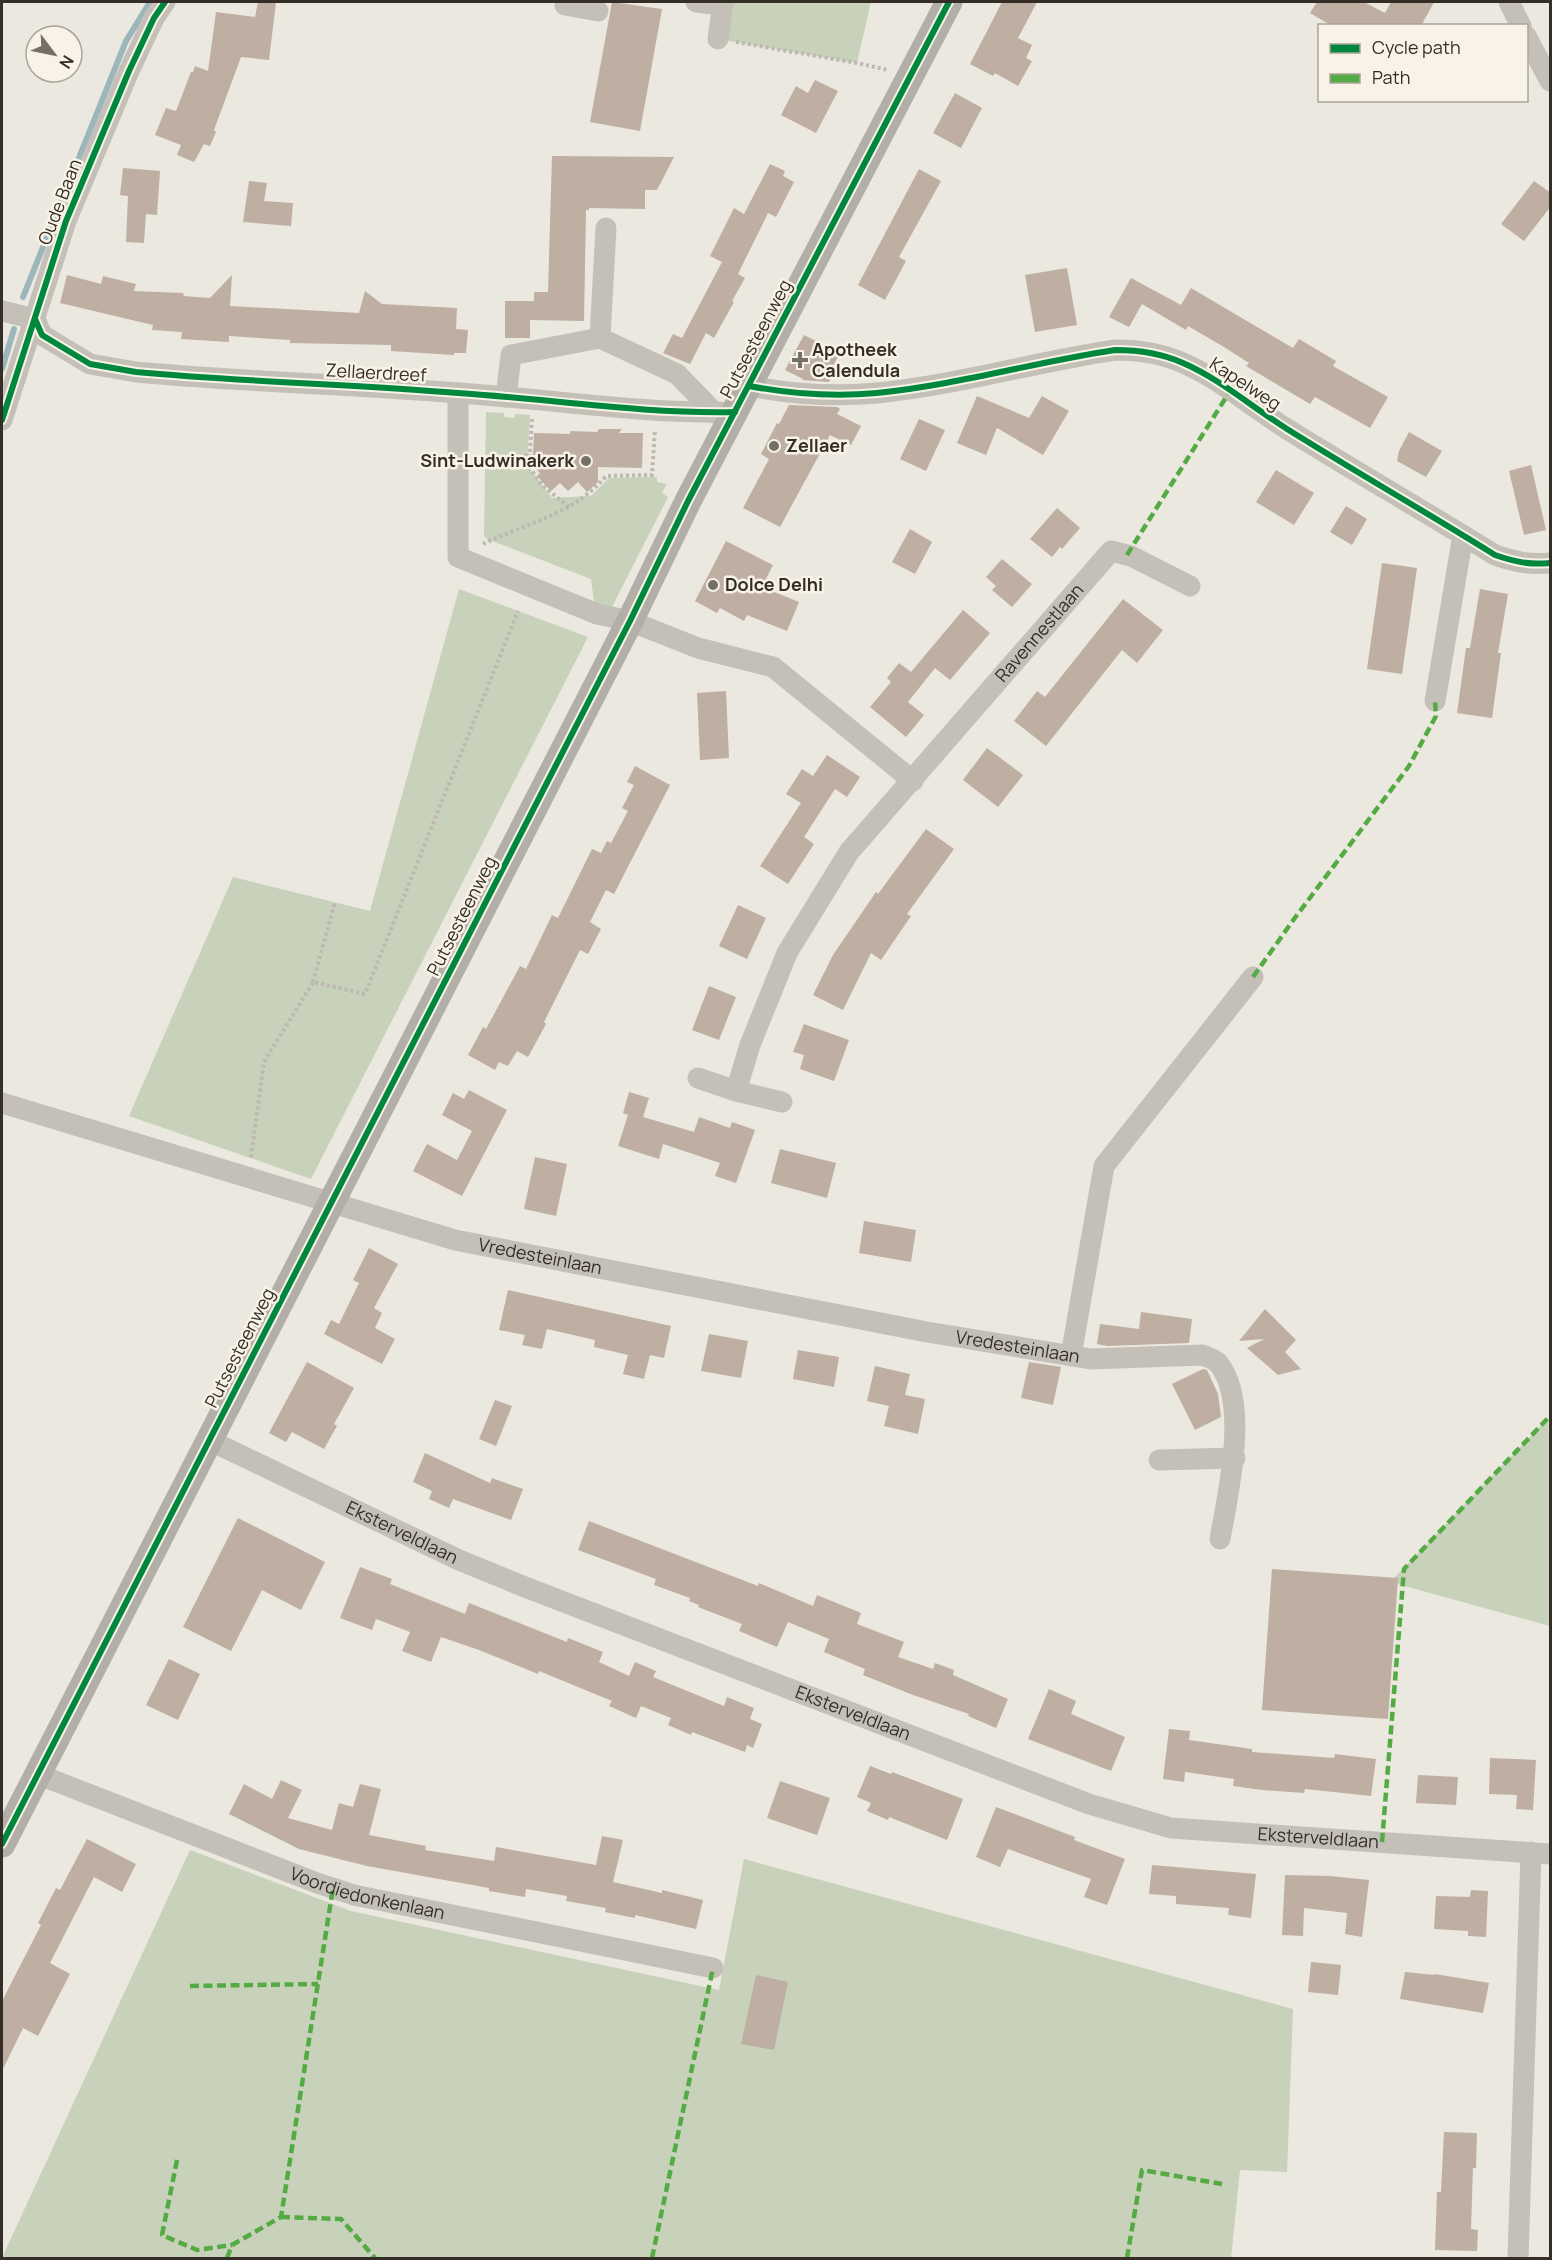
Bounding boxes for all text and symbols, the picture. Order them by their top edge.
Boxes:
north arrow [24,24,84,84]
legend [1318,24,1528,102]
text: Cycle path [1372,35,1461,59]
text: N [54,51,79,73]
text: Path [1372,65,1410,89]
street label: Oude Baan [32,155,86,248]
street label: Putsesteenweg [714,275,796,402]
place label: Apotheek Calendula [812,337,900,382]
street label: Kapelweg [1205,351,1286,415]
marker: Apotheek Calendula [793,353,807,367]
street label: Zellaerdreef [325,357,428,387]
place label: Zellaer [786,433,847,457]
marker: Zellaer [767,439,781,453]
place label: Sint-Ludwinakerk [420,448,575,472]
marker: Sint-Ludwinakerk [579,454,593,468]
place label: Dolce Delhi [725,572,823,596]
marker: Dolce Delhi [706,578,720,592]
street label: Ravennestlaan [989,578,1088,687]
street label: Putsesteenweg [421,852,502,979]
street label: Vredesteinlaan [476,1232,604,1279]
street label: Putsesteenweg [199,1284,280,1411]
street label: Vredesteinlaan [954,1324,1082,1368]
street label: Eksterveldlaan [342,1495,462,1569]
street label: Eksterveldlaan [792,1679,914,1745]
street label: Eksterveldlaan [1257,1821,1380,1853]
street label: Voordiedonkenlaan [287,1861,447,1924]

